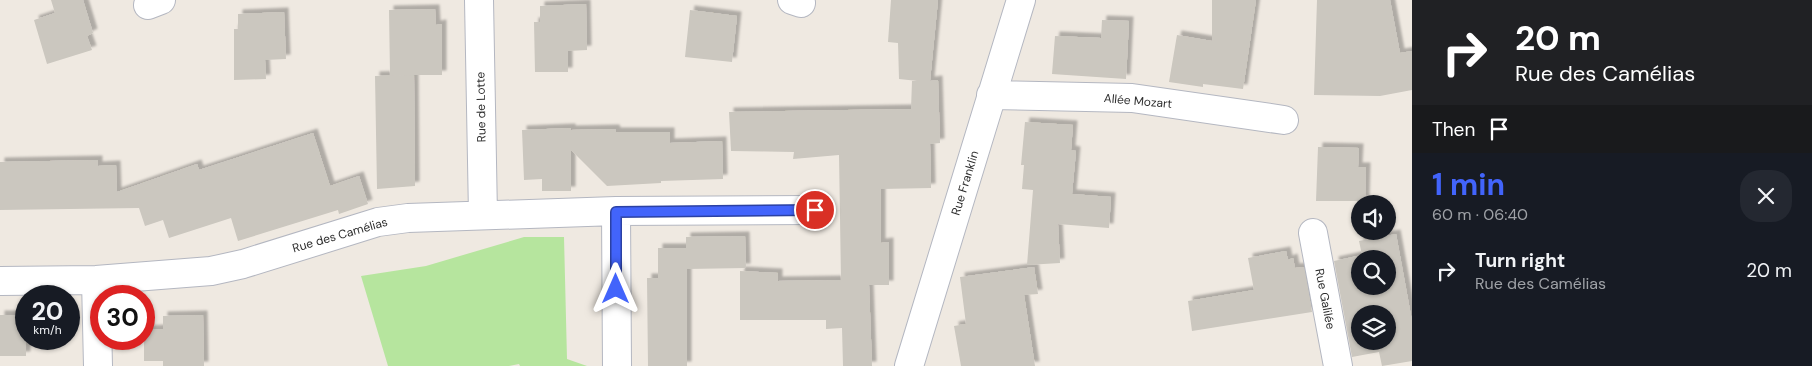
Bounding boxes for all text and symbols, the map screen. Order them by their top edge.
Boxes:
text: 20 m [1515,15,1601,61]
icon: right [1432,20,1497,85]
text: Rue des Camélias [1515,59,1695,88]
street label: Rue de Lotte [472,71,490,142]
street label: Allée Mozart [1103,90,1173,112]
icon: arrive [1485,115,1513,143]
text: Then [1432,117,1475,142]
street label: Rue Franklin [948,149,982,217]
text: 1 min [1432,165,1505,204]
button: close [1740,170,1792,222]
pin [794,189,836,231]
map controls [1351,195,1396,350]
button: sound [1351,195,1396,240]
icon: arrive [801,196,829,224]
text: 60 m · 06:40 [1432,204,1528,225]
street label: Rue des Camélias [291,214,389,256]
text: Turn right [1475,248,1565,273]
button: search [1351,250,1396,295]
icon: right [1432,257,1460,285]
text: 20 m [1746,258,1792,283]
position arrow [589,262,641,314]
street label: Rue Galilée [1311,267,1339,331]
text: Rue des Camélias [1475,273,1606,294]
speed limit sign: 30 [90,285,155,350]
text: 20 [32,295,63,328]
button: layers [1351,305,1396,350]
text: km/h [33,322,62,338]

